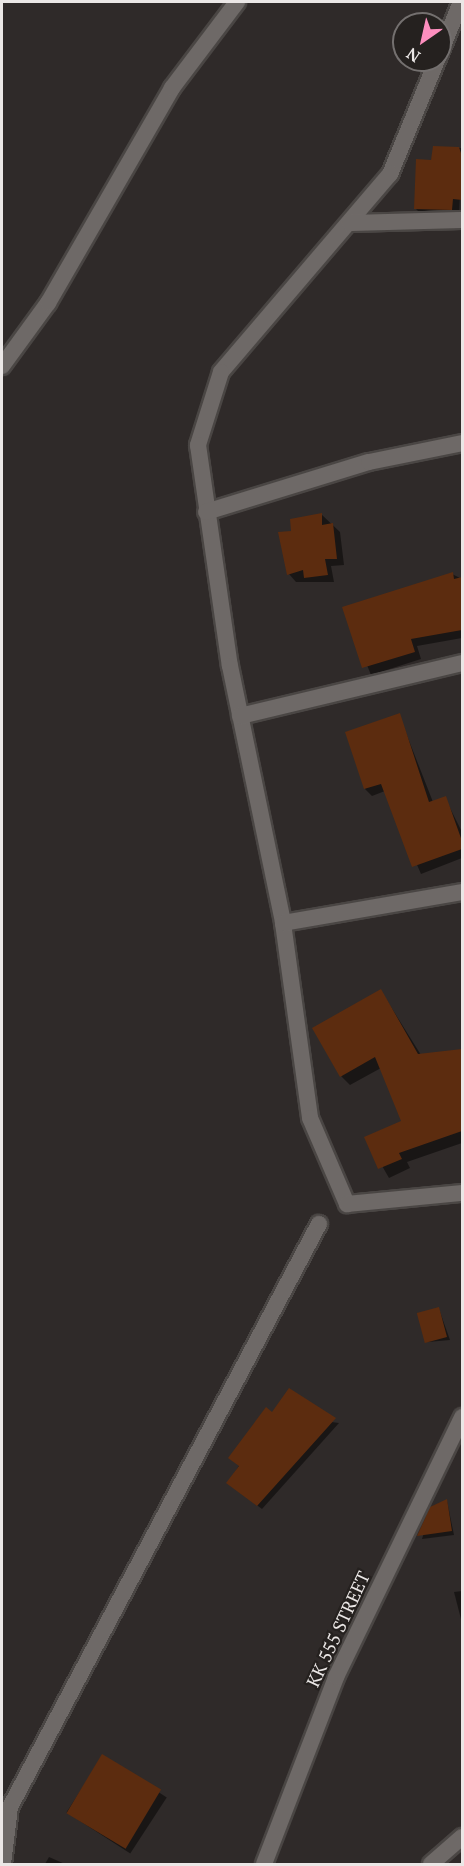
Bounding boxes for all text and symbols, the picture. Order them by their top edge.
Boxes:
north arrow [392,12,452,72]
text: N [402,43,424,68]
street label: KK 555 STREET [302,1568,374,1690]

